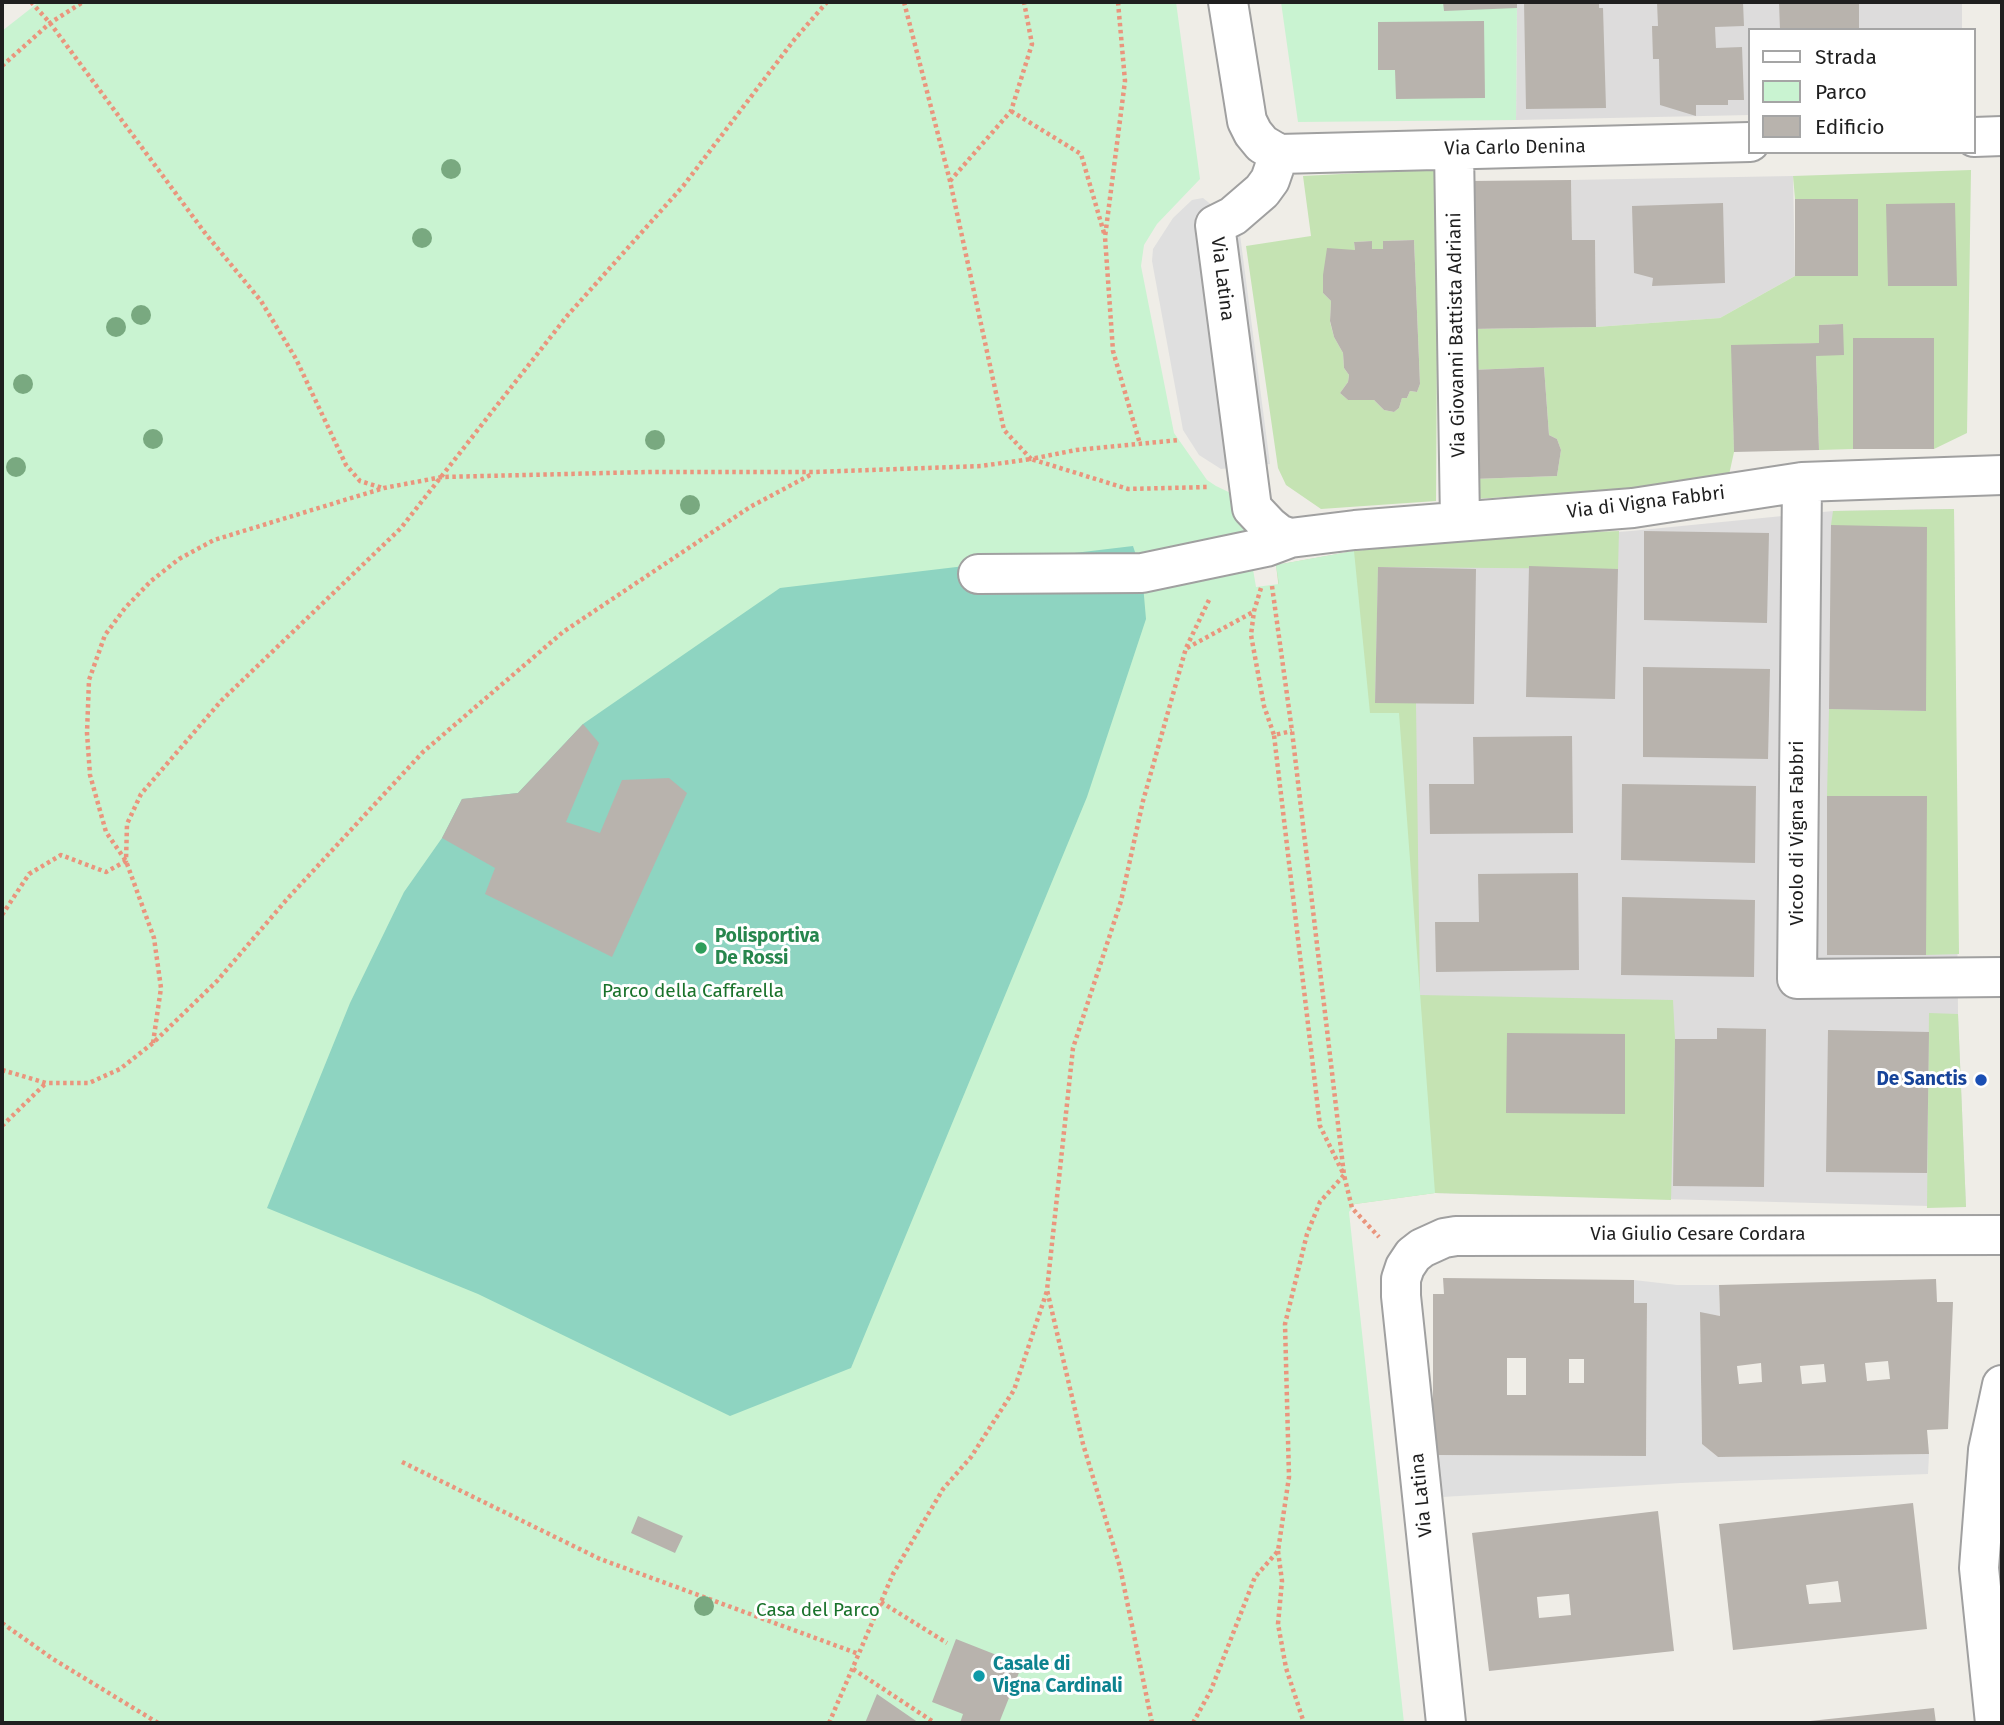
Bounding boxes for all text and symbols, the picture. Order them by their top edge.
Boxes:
legend [1748,28,1976,154]
text: Strada [1815,44,1877,70]
text: Parco [1815,79,1867,105]
text: Edificio [1815,114,1885,140]
street label: Via Carlo Denina [1444,135,1586,161]
street label: Via Giovanni Battista Adriani [1443,212,1471,458]
street label: Via Latina [1206,236,1238,322]
street label: Via di Vigna Fabbri [1566,482,1726,524]
street label: Vicolo di Vigna Fabbri [1787,740,1809,926]
place label: Polisportiva De Rossi [715,926,820,970]
marker: Polisportiva De Rossi [693,940,709,956]
park label: Parco della Caffarella [602,981,784,1003]
place label: De Sanctis [1876,1069,1967,1091]
marker: De Sanctis [1973,1072,1989,1088]
street label: Via Giulio Cesare Cordara [1590,1224,1806,1246]
street label: Via Latina [1406,1452,1438,1538]
park label: Casa del Parco [756,1600,880,1622]
place label: Casale di Vigna Cardinali [993,1654,1123,1698]
marker: Casale di Vigna Cardinali [971,1668,987,1684]

